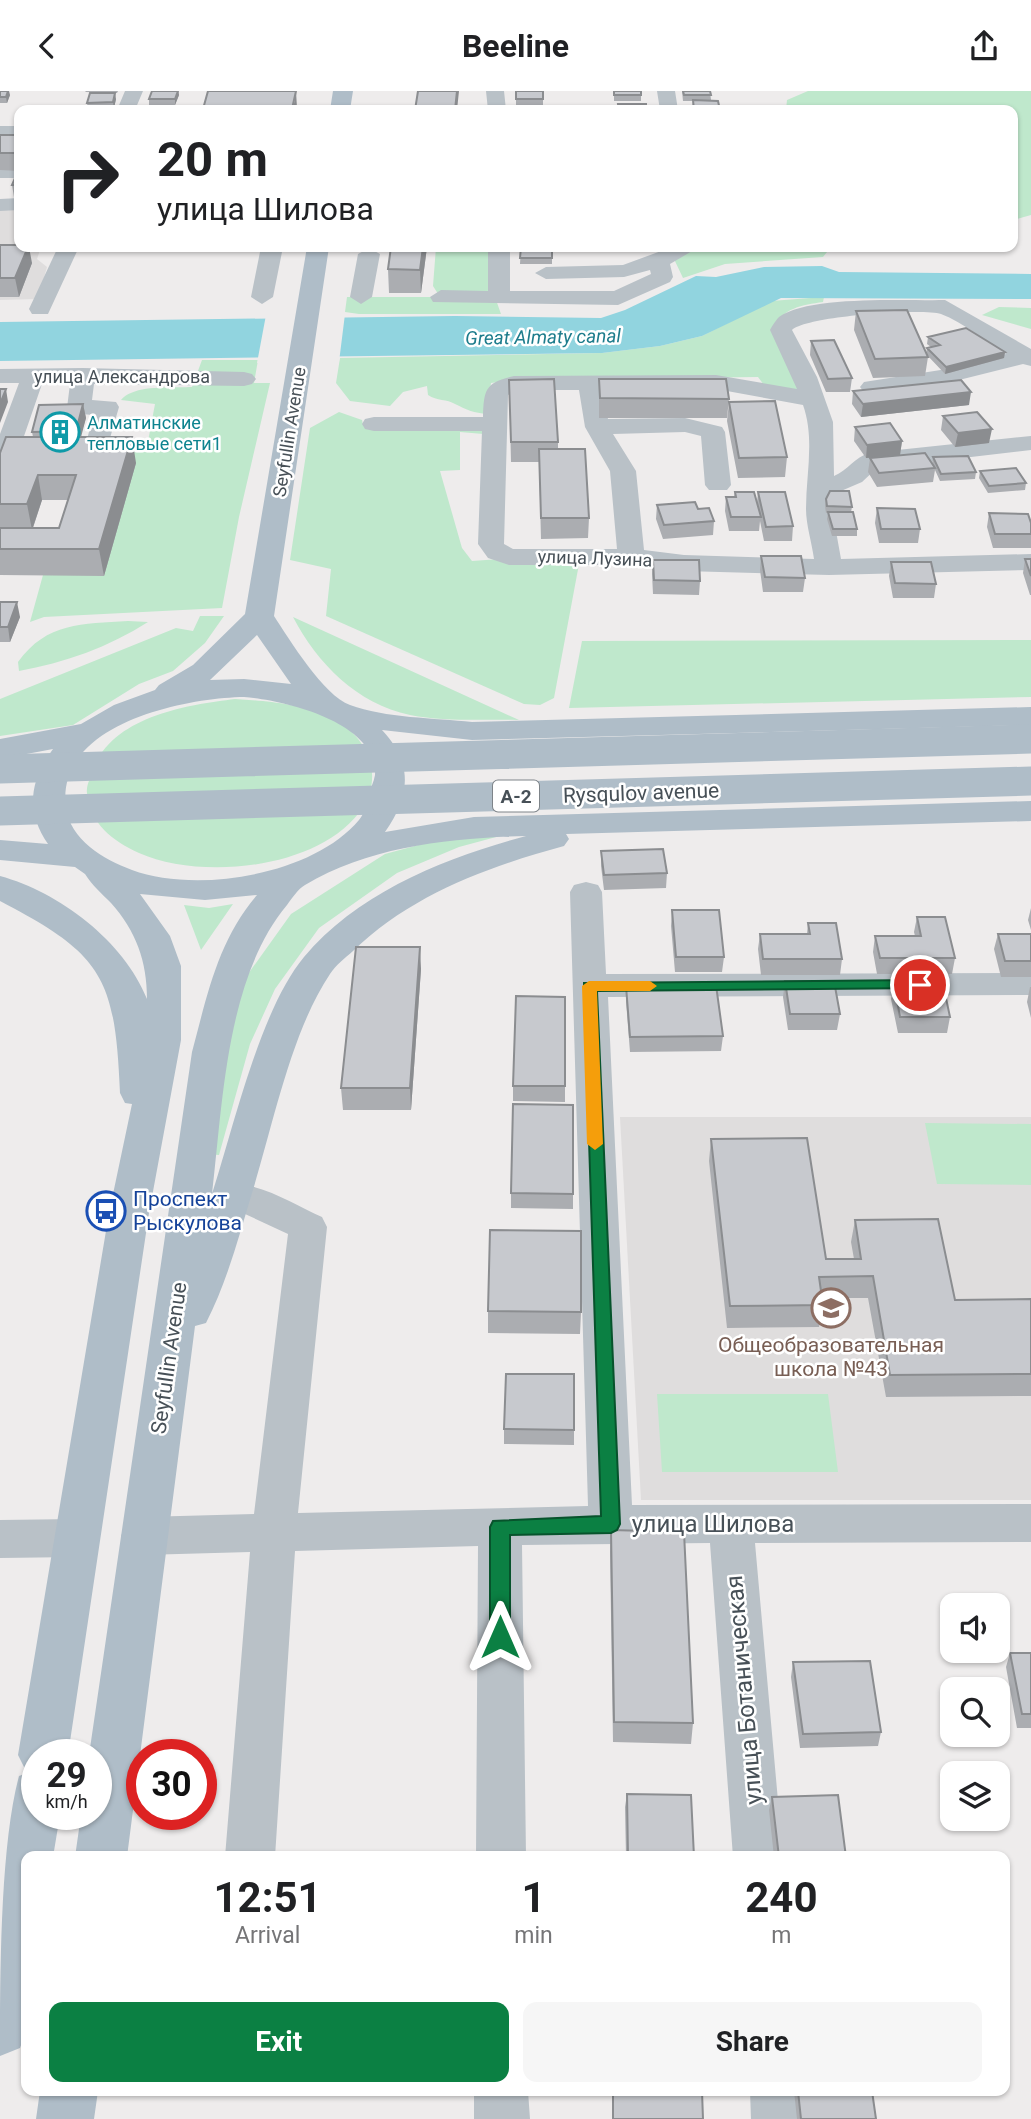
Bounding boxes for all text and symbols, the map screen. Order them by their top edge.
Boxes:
icon: back [28,27,66,65]
text: Beeline [462,27,569,65]
icon: share [965,27,1003,65]
text: 20 m [157,131,268,188]
icon: right [42,133,133,224]
text: улица Шилова [157,190,374,228]
water label: Great Almaty canal [465,324,622,350]
street label: улица Александрова [34,366,210,387]
street label: Seyfullin Avenue [268,366,310,498]
building icon: Алматинские тепловые сети1 [39,411,81,453]
place label: Алматинские тепловые сети1 [87,412,222,454]
street label: улица Лузина [537,546,653,570]
street label: Rysqulov avenue [562,778,720,808]
road number: A-2 [493,781,539,811]
pin [890,955,950,1015]
icon: arrive [901,966,939,1004]
place label: Проспект Рыскулова [133,1187,242,1235]
bus stop icon: Проспект Рыскулова [85,1190,127,1232]
street label: Seyfullin Avenue [146,1280,192,1436]
school or university icon: Общеобразовательная школа №43 [810,1287,852,1329]
place label: Общеобразовательная школа №43 [718,1333,944,1381]
street label: улица Шилова [632,1510,794,1538]
street label: улица Ботаническая [720,1574,768,1806]
map controls [940,1593,1010,1831]
button: sound [940,1593,1010,1663]
position arrow [463,1600,537,1674]
button: search [940,1677,1010,1747]
speed limit sign: 30 [126,1739,217,1830]
text: 29 [46,1755,87,1796]
button: layers [940,1761,1010,1831]
text: km/h [45,1791,88,1812]
text: 12:51 [214,1873,322,1922]
text: 1 [521,1873,546,1922]
text: 240 [745,1873,818,1922]
text: Arrival [235,1922,300,1949]
text: min [514,1922,553,1949]
text: m [771,1922,791,1949]
button: Exit [49,2002,509,2082]
button: Share [523,2002,982,2082]

